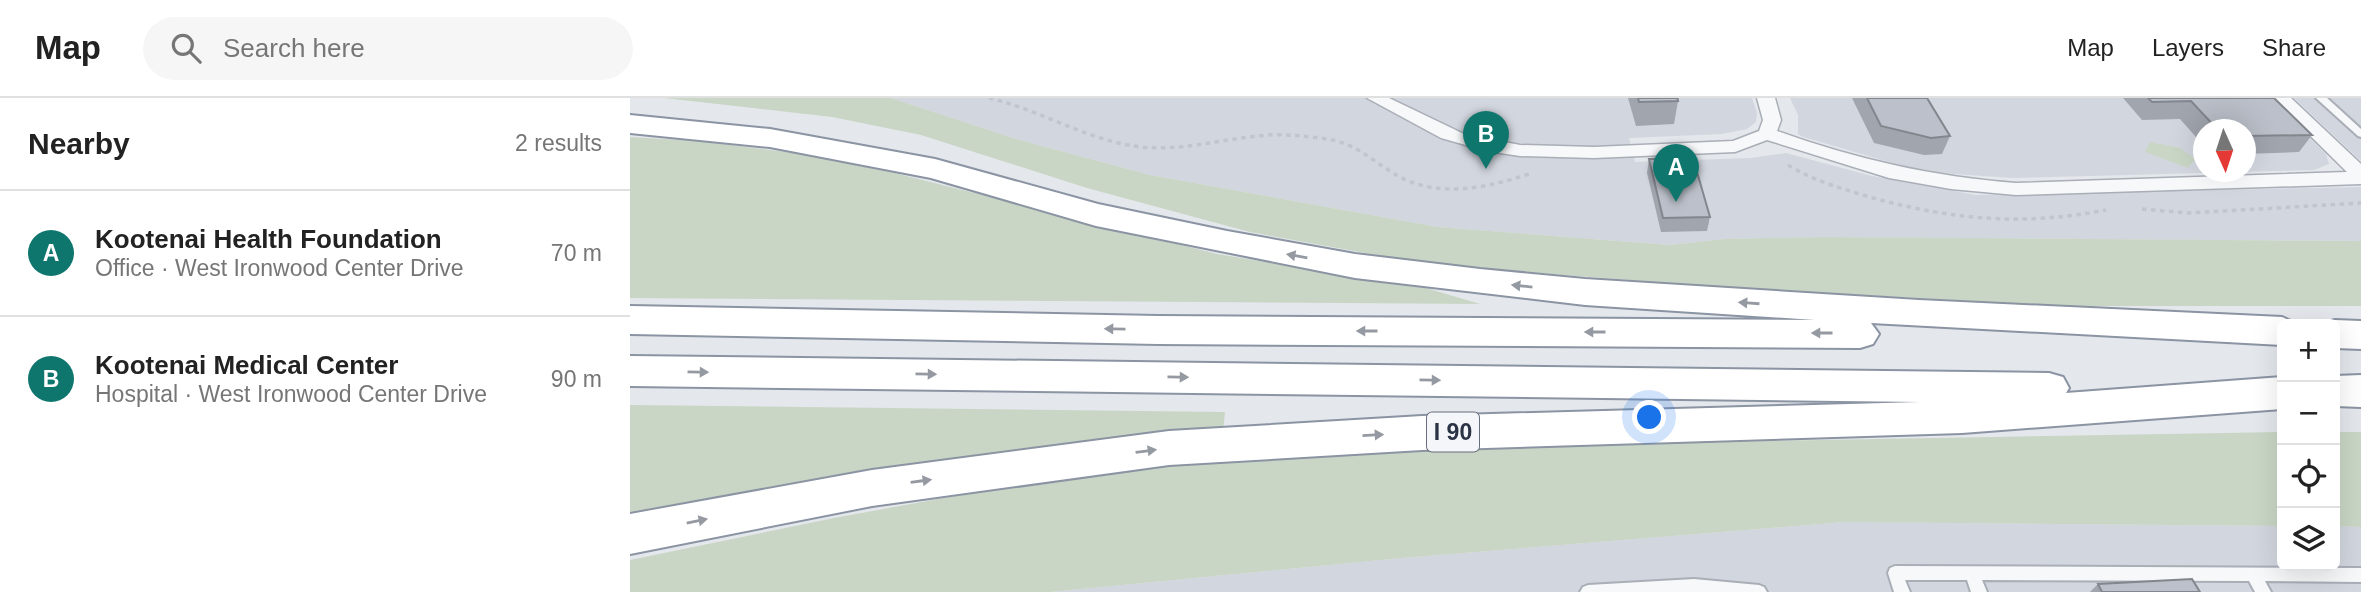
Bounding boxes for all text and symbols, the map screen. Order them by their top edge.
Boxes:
search box [143,17,633,80]
text: Map [35,29,101,66]
icon: search [167,29,205,67]
text: Search here [223,33,365,63]
text: Map [2067,34,2114,61]
text: Layers [2152,34,2224,61]
text: Share [2262,34,2326,61]
pin: B [1463,111,1509,169]
north arrow [2193,119,2256,182]
text: Nearby [28,127,130,160]
text: 2 results [515,130,602,156]
pin: A [1653,144,1699,202]
text: Kootenai Health Foundation [95,224,442,254]
text: A [43,240,59,266]
text: 70 m [551,240,602,266]
one-way arrow [1286,250,1308,261]
text: Office · West Ironwood Center Drive [95,255,464,281]
one-way arrow [1511,280,1533,291]
one-way arrow [1738,297,1760,308]
map controls [2277,319,2340,571]
button: + [2277,319,2340,382]
one-way arrow [1104,323,1126,335]
one-way arrow [1356,325,1378,337]
one-way arrow [1583,326,1605,338]
one-way arrow [1811,327,1833,339]
text: Kootenai Medical Center [95,350,398,380]
text: B [43,366,59,392]
text: 90 m [551,366,602,392]
one-way arrow [687,366,709,378]
one-way arrow [915,369,937,380]
one-way arrow [1167,372,1189,383]
one-way arrow [1419,374,1441,386]
text: Hospital · West Ironwood Center Drive [95,381,487,407]
button: − [2277,382,2340,445]
your location [1632,400,1666,434]
road number: I 90 [1427,412,1479,452]
one-way arrow [1362,430,1384,441]
one-way arrow [1135,445,1157,456]
button: locate [2277,445,2340,508]
one-way arrow [910,475,932,486]
button: layers [2277,508,2340,571]
one-way arrow [686,515,708,526]

